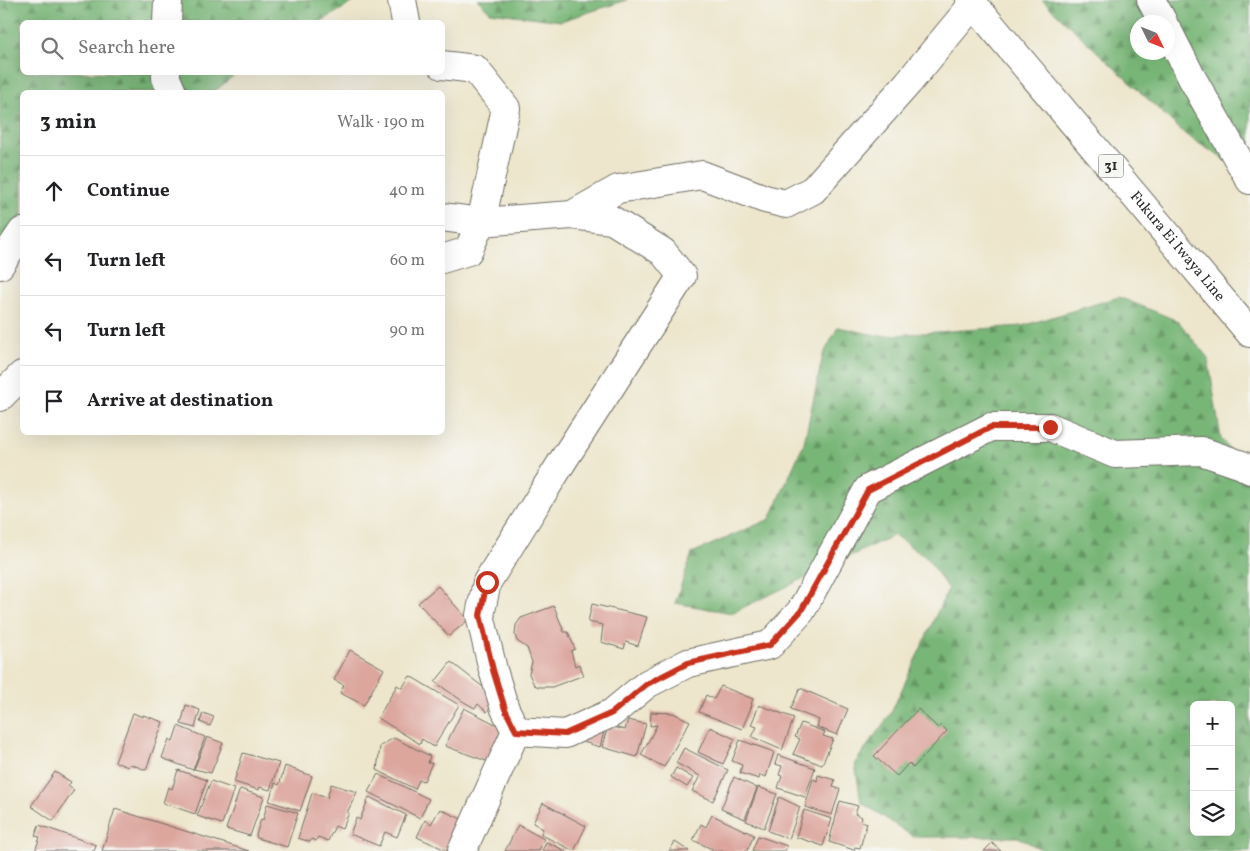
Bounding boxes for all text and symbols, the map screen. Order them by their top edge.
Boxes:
north arrow [1130,15,1175,60]
search box [20,20,445,75]
icon: search [38,34,66,62]
text: Search here [78,35,175,61]
text: 3 min [40,108,96,137]
text: Walk · 190 m [337,112,425,134]
road number: 31 [1098,154,1124,178]
icon: ahead [40,177,68,205]
text: Continue [87,178,170,204]
text: 40 m [389,180,425,202]
street label: Fukura Ei Iwaya Line [1125,187,1230,306]
icon: left [40,247,68,275]
text: Turn left [87,248,166,274]
text: 60 m [390,250,425,272]
icon: left [40,317,68,345]
text: Turn left [87,318,166,344]
text: 90 m [389,320,425,342]
icon: arrive [40,387,68,415]
text: Arrive at destination [87,388,273,414]
route end [1039,416,1062,439]
route start [476,571,499,594]
map controls [1190,701,1235,836]
button: + [1190,701,1235,746]
button: − [1190,746,1235,791]
button: layers [1190,791,1235,836]

